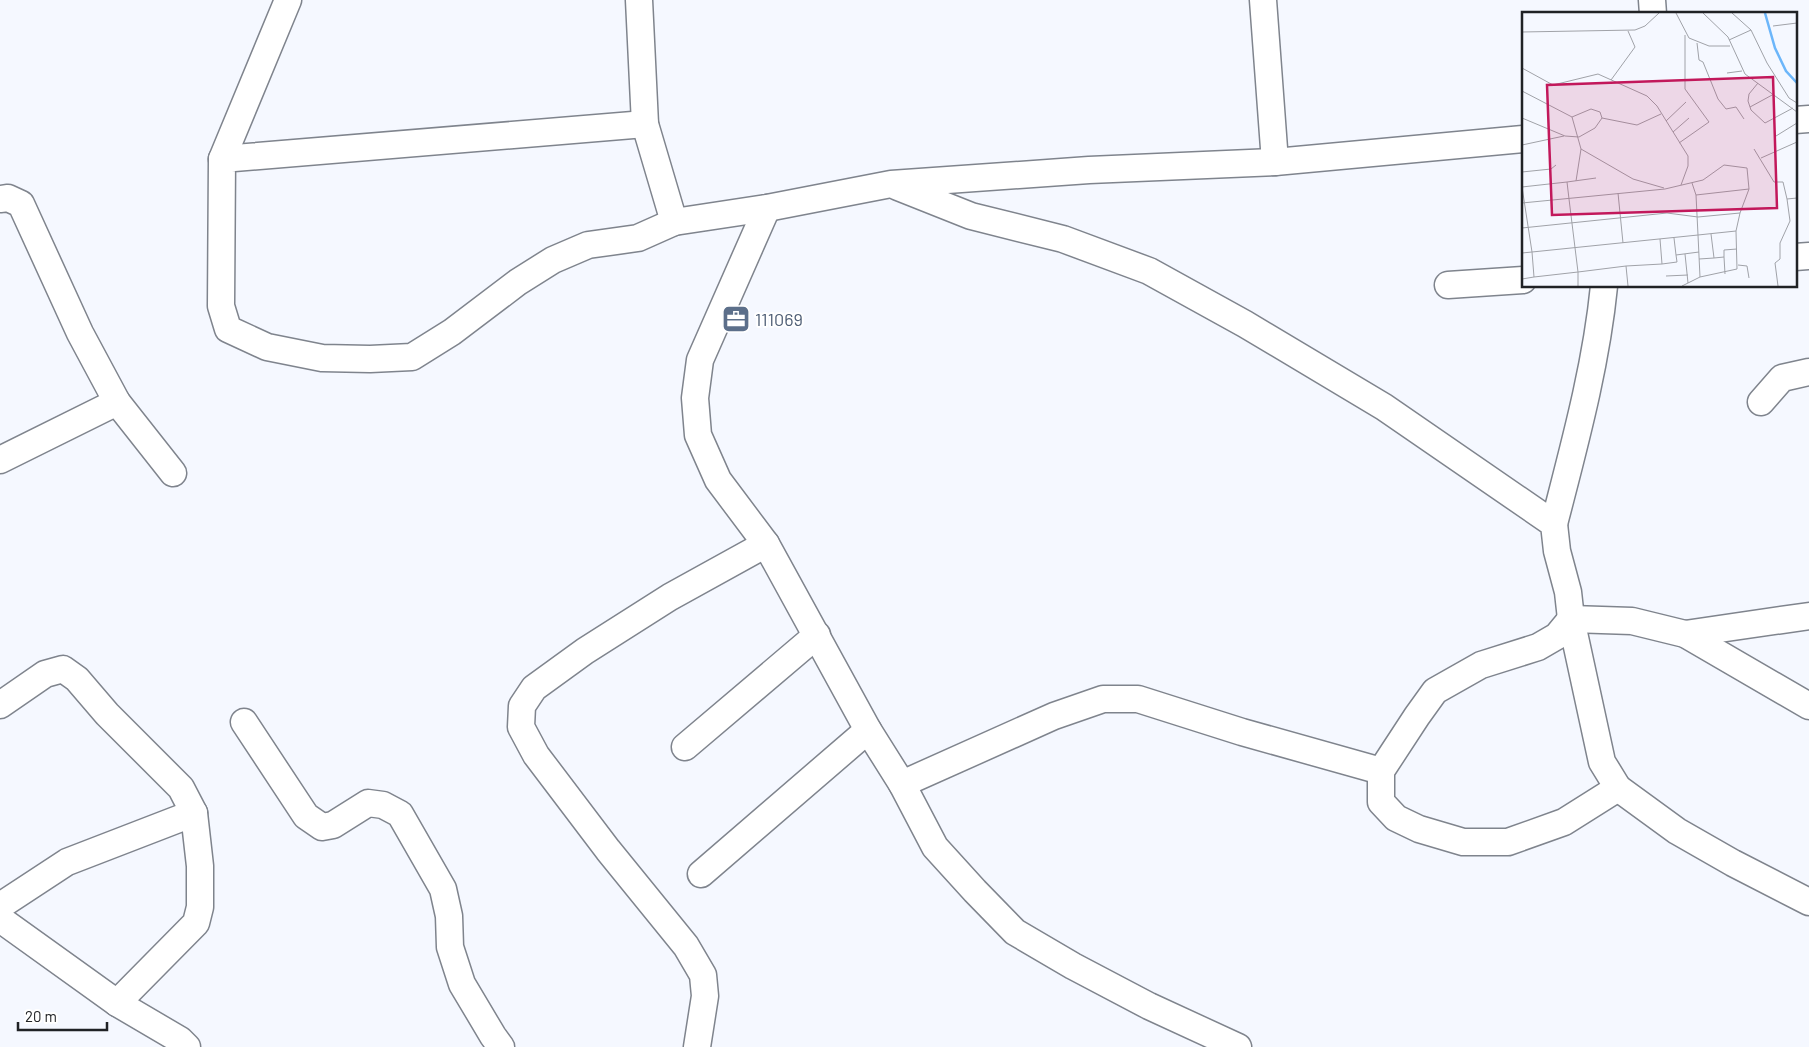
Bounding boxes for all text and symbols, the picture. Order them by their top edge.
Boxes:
inset map [1522,12,1796,288]
office icon: 111069 [721,304,751,334]
place label: 111069 [755,308,803,330]
scale bar [18,1000,106,1032]
text: 20 m [25,1007,57,1025]

